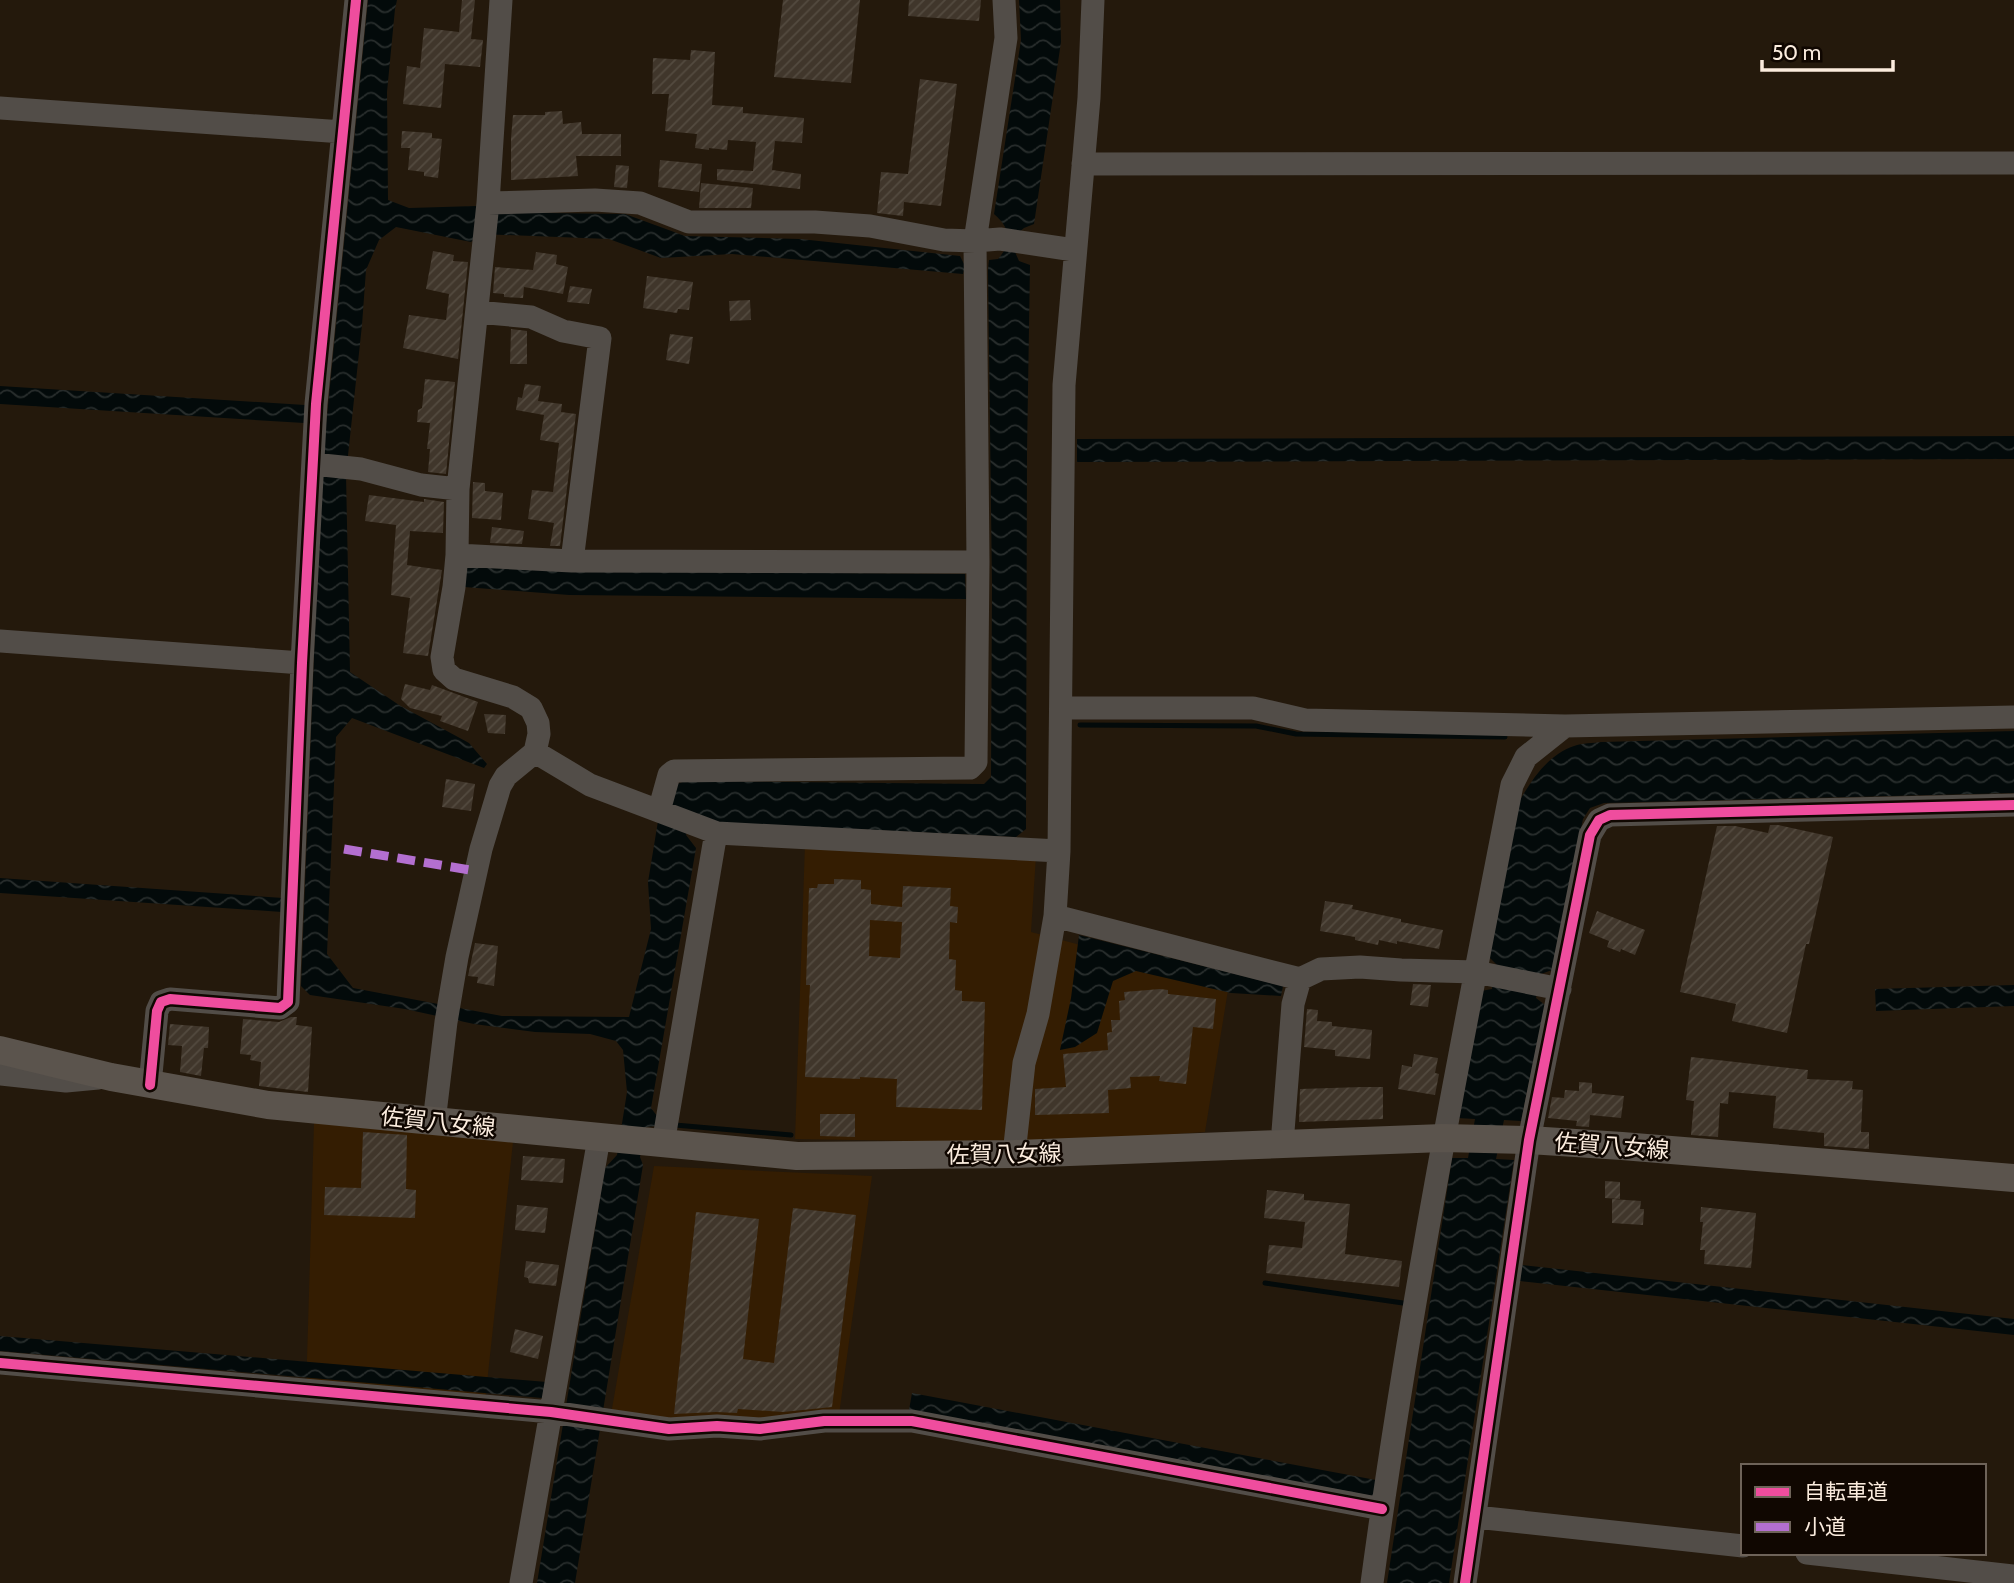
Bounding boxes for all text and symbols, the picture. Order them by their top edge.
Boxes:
scale bar [1762,28,1893,72]
text: 50 m [1772,40,1821,65]
street label: 佐賀八女線 [379,1102,497,1142]
street label: 佐賀八女線 [1554,1128,1670,1164]
street label: 佐賀八女線 [946,1139,1062,1169]
legend [1741,1464,1986,1555]
text: 自転車道 [1804,1479,1888,1504]
text: 小道 [1804,1514,1846,1539]

